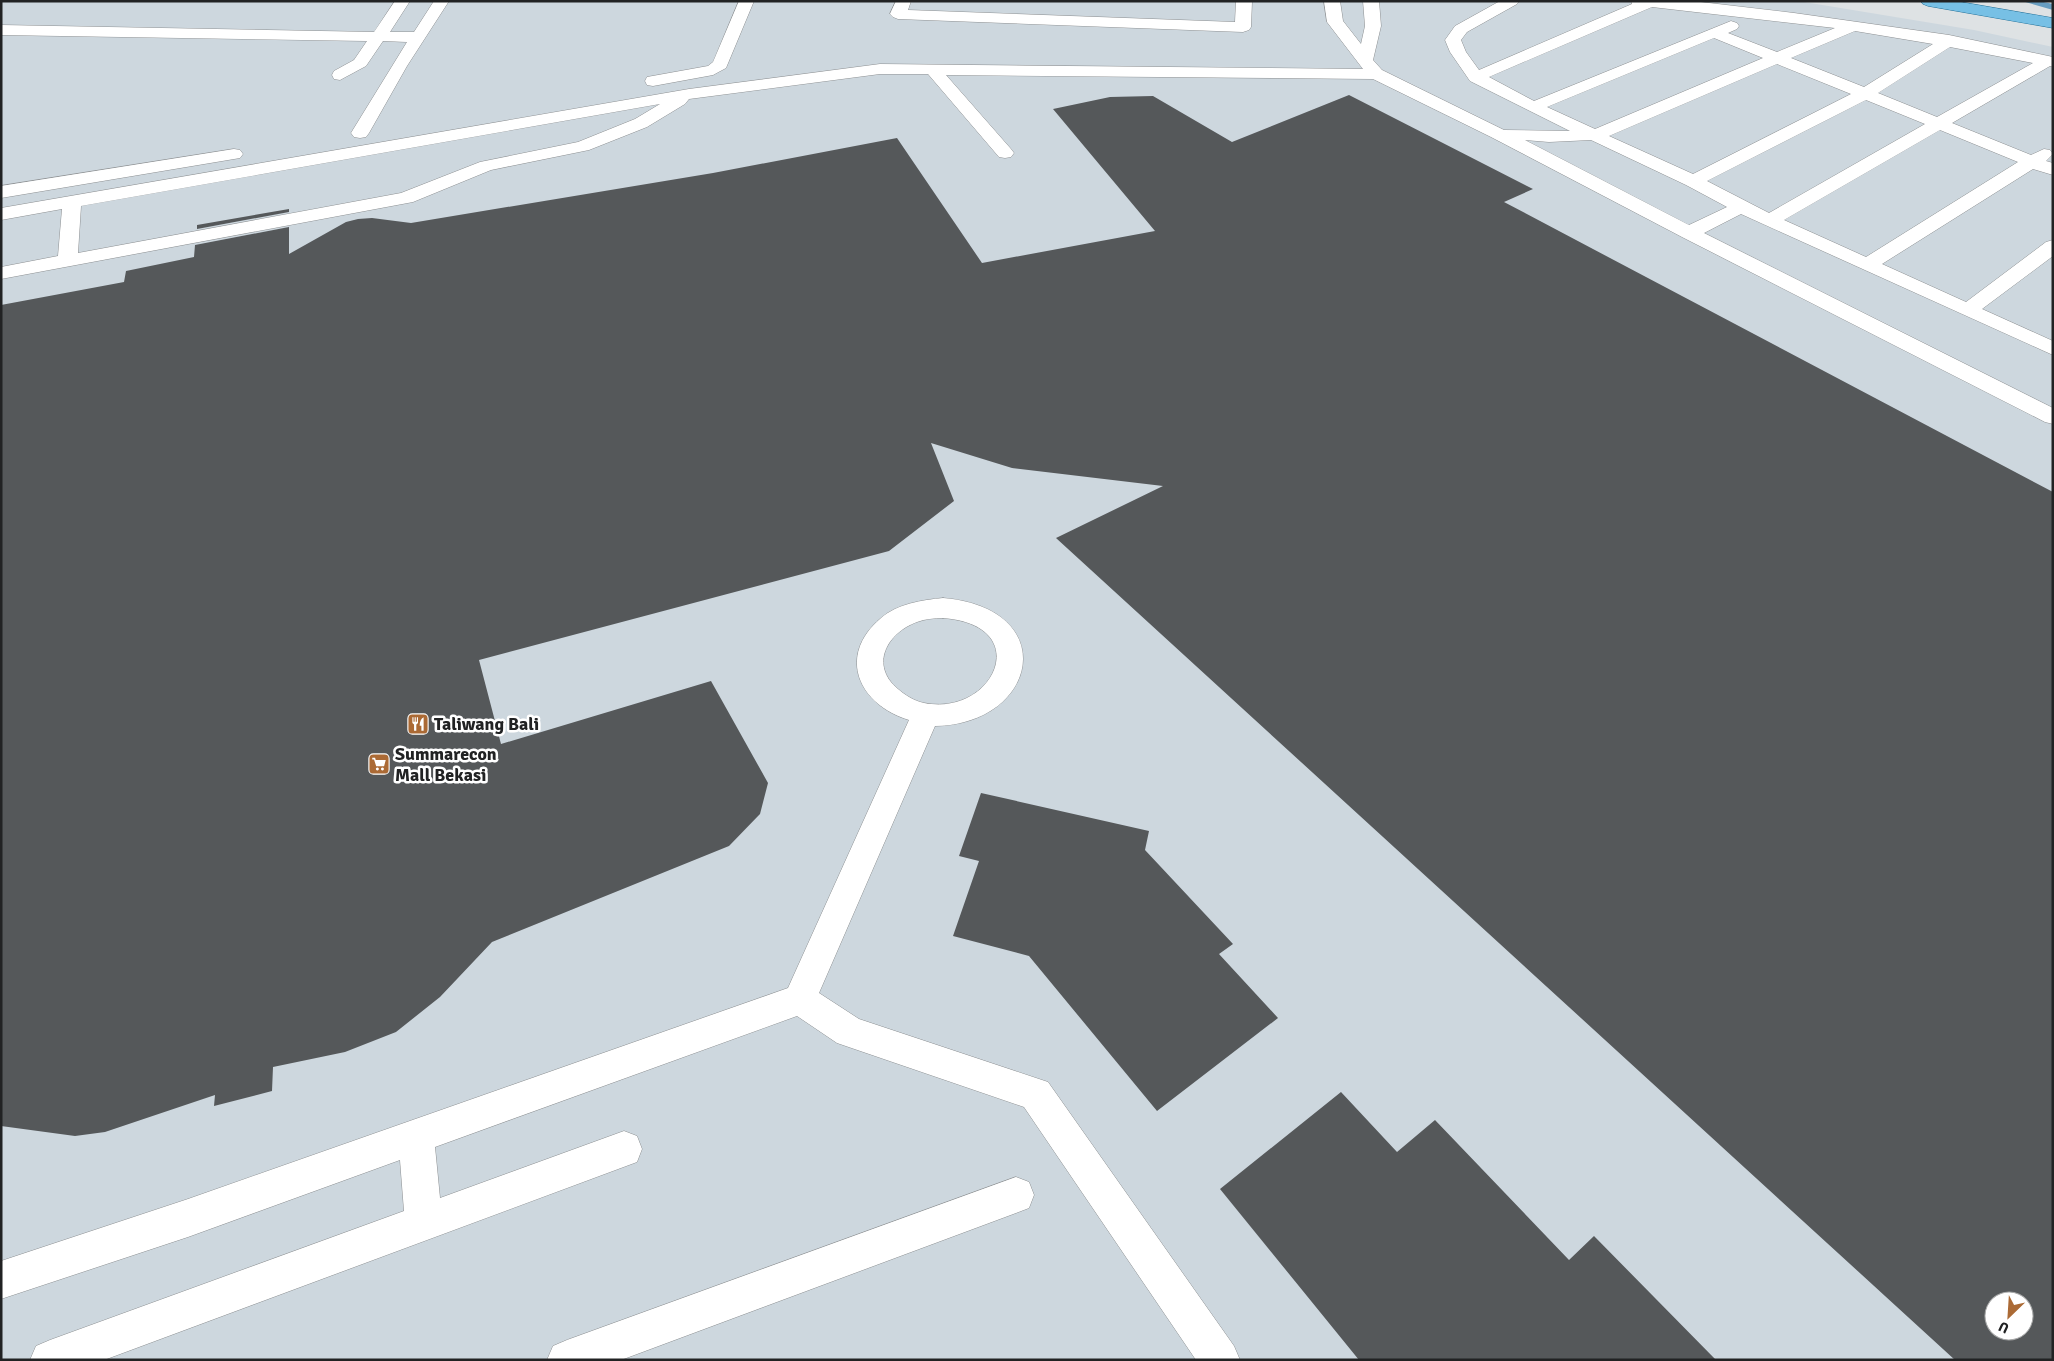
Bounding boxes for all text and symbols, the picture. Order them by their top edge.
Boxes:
restaurant icon: Taliwang Bali [406,712,430,736]
place label: Taliwang Bali [434,713,539,735]
place label: Summarecon Mall Bekasi [395,743,497,786]
supermarket icon: Summarecon Mall Bekasi [367,752,391,776]
north arrow [1984,1291,2034,1341]
text: U [1996,1318,2012,1337]

